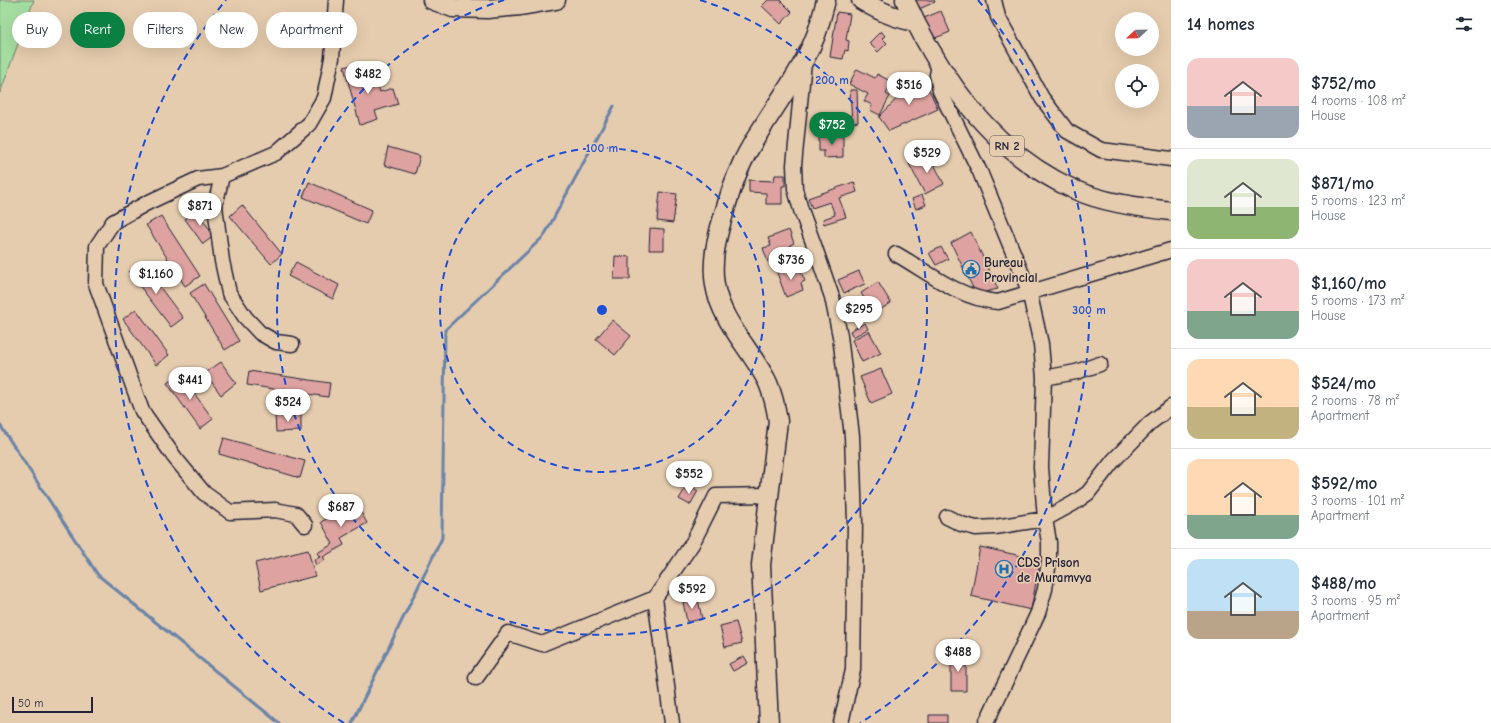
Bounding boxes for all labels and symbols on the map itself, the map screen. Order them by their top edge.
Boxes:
north arrow [1115,12,1159,56]
pin: $482 [344,61,392,95]
pin: $516 [885,72,933,106]
text: 200 m [815,73,849,87]
pin: $752 [808,112,856,146]
road number: RN 2 [990,136,1024,156]
pin: $529 [903,140,951,174]
text: 100 m [586,141,618,155]
pin: $871 [176,193,224,227]
pin: $736 [767,247,815,281]
place label: Bureau Provincial [984,255,1038,285]
public building icon: Bureau Provincial [961,259,981,279]
pin: $1,160 [123,261,189,295]
pin: $295 [835,296,883,330]
centre of rings [595,303,609,317]
text: 300 m [1072,303,1106,317]
pin: $441 [166,367,214,401]
pin: $524 [264,389,312,423]
pin: $552 [665,461,713,495]
pin: $687 [317,494,365,528]
place label: CDS Prison de Muramvya [1017,555,1092,585]
hospital icon: CDS Prison de Muramvya [994,559,1014,579]
pin: $592 [668,576,716,610]
pin: $488 [934,639,982,673]
scale bar [12,695,93,714]

